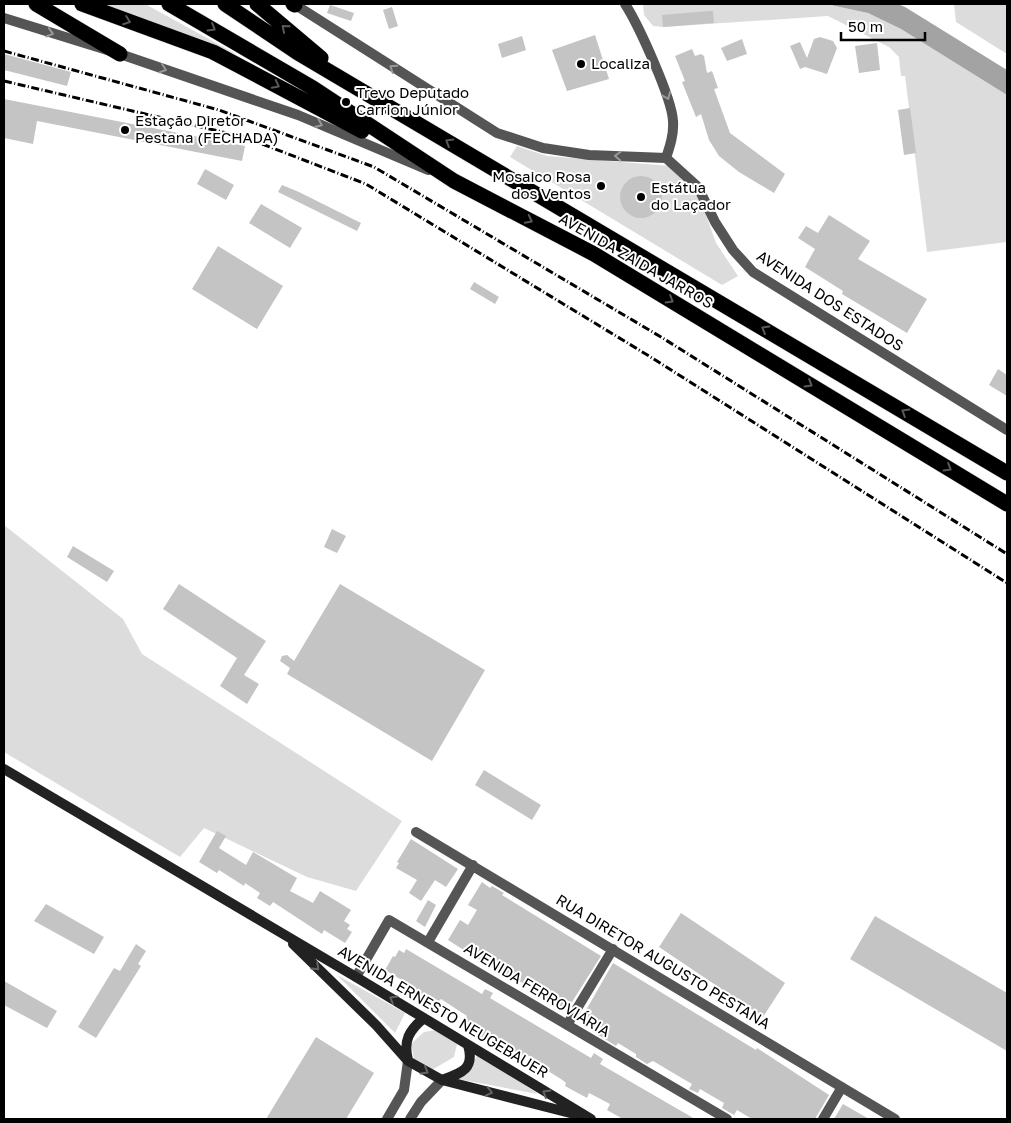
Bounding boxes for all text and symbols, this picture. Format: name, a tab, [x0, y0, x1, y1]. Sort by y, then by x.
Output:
scale bar	[841, 10, 925, 42]
one-way arrow	[123, 15, 131, 25]
text: 50 m	[848, 17, 883, 35]
one-way arrow	[206, 21, 215, 31]
one-way arrow	[282, 25, 291, 33]
one-way arrow	[46, 27, 54, 37]
place label: Localiza	[591, 54, 650, 72]
marker: Localiza	[575, 58, 587, 70]
one-way arrow	[159, 63, 167, 73]
one-way arrow	[389, 65, 399, 74]
one-way arrow	[271, 79, 280, 89]
place label: Trevo Deputado Carrion Júnior	[356, 83, 469, 118]
one-way arrow	[660, 91, 671, 100]
marker: Trevo Deputado Carrion Júnior	[340, 96, 352, 108]
place label: Estação Diretor Pestana (FECHADA)	[135, 111, 279, 146]
one-way arrow	[314, 118, 323, 128]
marker: Estação Diretor Pestana (FECHADA)	[119, 124, 131, 136]
one-way arrow	[446, 138, 455, 148]
one-way arrow	[614, 151, 622, 162]
place label: Mosaico Rosa dos Ventos	[492, 167, 591, 202]
place label: Estátua do Laçador	[651, 178, 731, 213]
marker: Mosaico Rosa dos Ventos	[595, 180, 607, 192]
marker: Estátua do Laçador	[635, 191, 647, 203]
street label: AVENIDA ZAIDA JARROS	[556, 209, 717, 312]
one-way arrow	[523, 214, 532, 224]
street label: AVENIDA DOS ESTADOS	[754, 246, 907, 354]
one-way arrow	[665, 293, 674, 303]
one-way arrow	[762, 326, 771, 336]
one-way arrow	[804, 378, 813, 388]
one-way arrow	[902, 409, 911, 419]
one-way arrow	[943, 462, 952, 472]
street label: RUA DIRETOR AUGUSTO PESTANA	[553, 890, 774, 1032]
street label: AVENIDA FERROVIÁRIA	[461, 938, 614, 1040]
street label: AVENIDA ERNESTO NEUGEBAUER	[335, 941, 552, 1081]
one-way arrow	[311, 961, 320, 970]
one-way arrow	[389, 995, 398, 1005]
one-way arrow	[420, 1064, 429, 1074]
one-way arrow	[485, 1087, 493, 1097]
one-way arrow	[543, 1089, 552, 1099]

